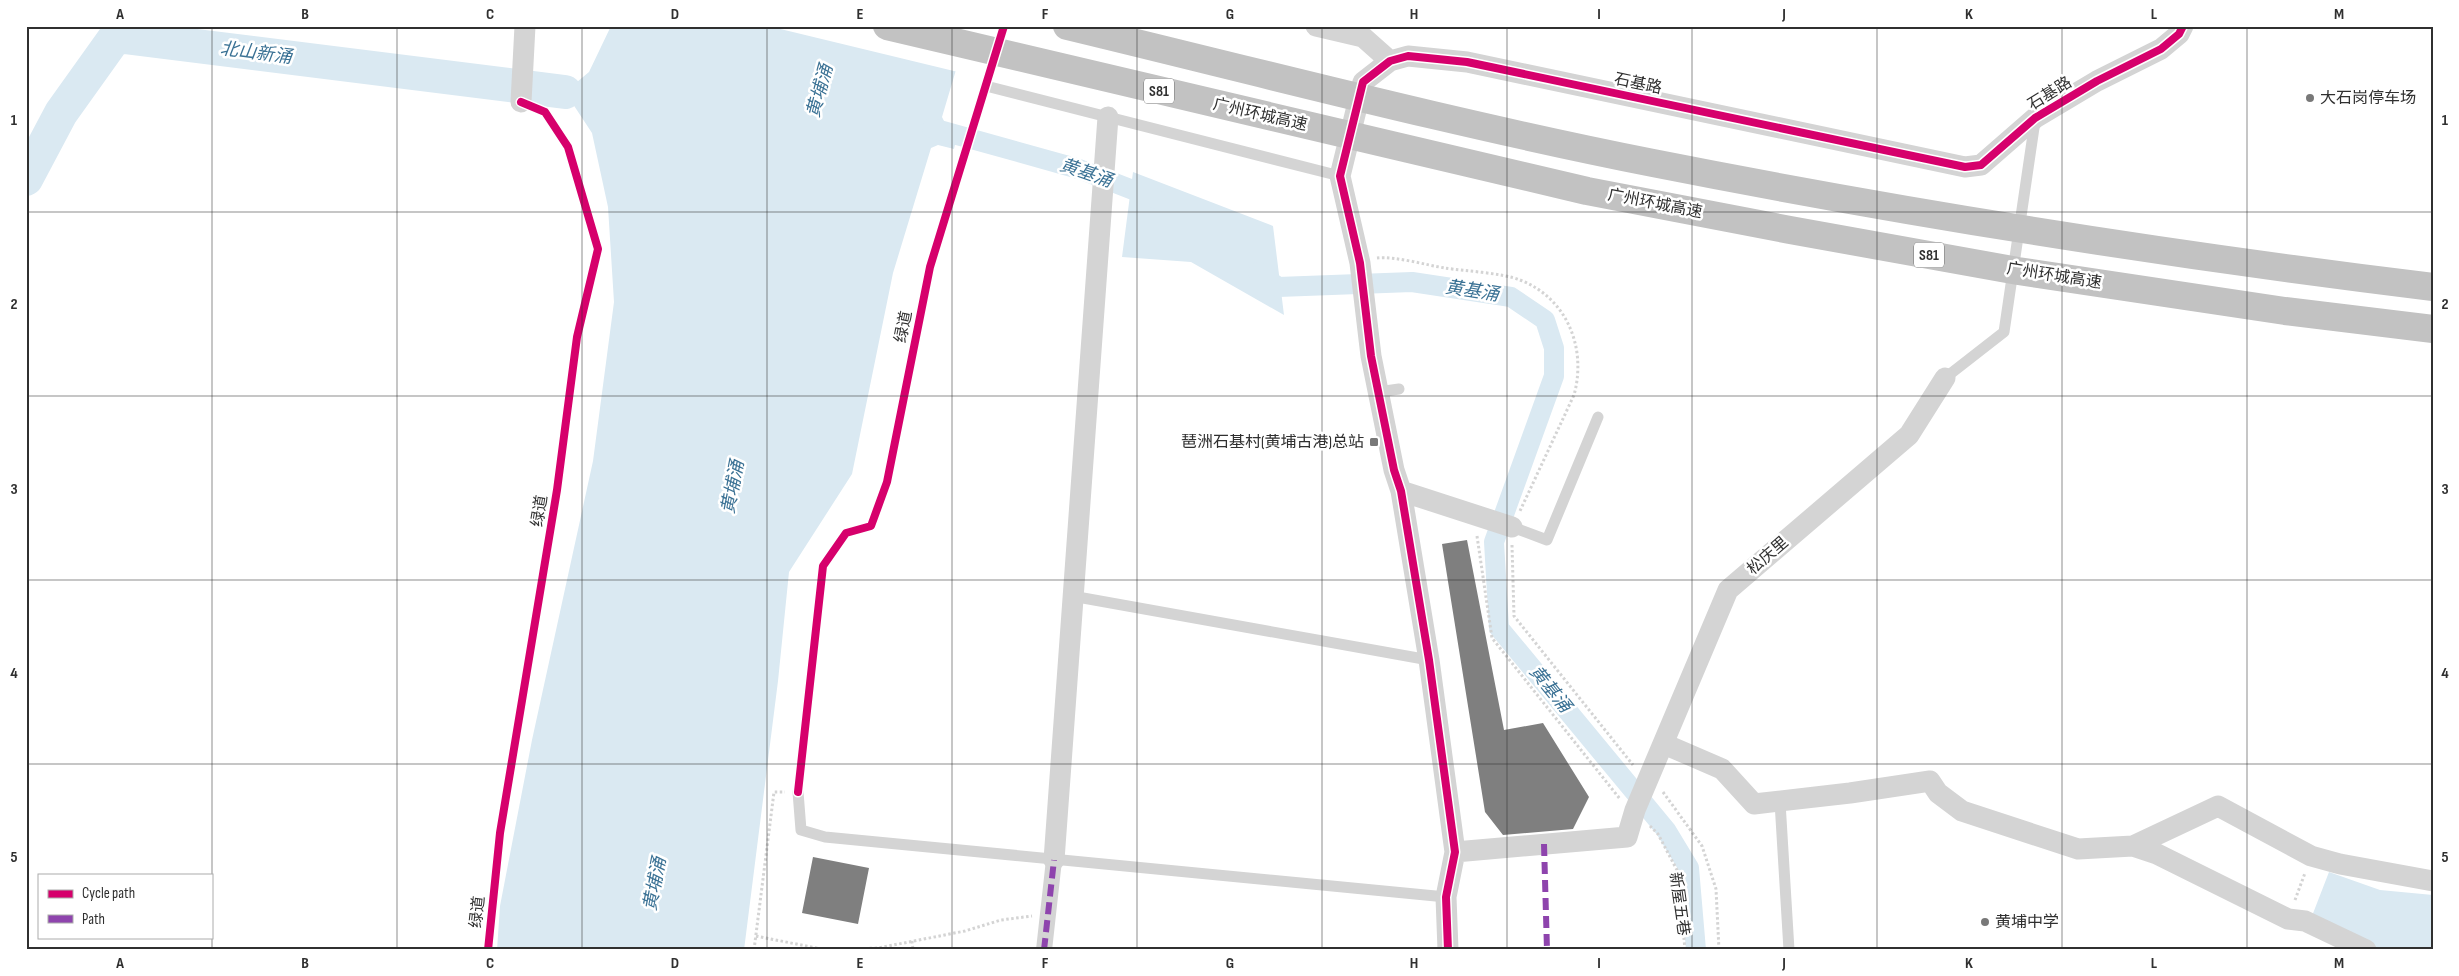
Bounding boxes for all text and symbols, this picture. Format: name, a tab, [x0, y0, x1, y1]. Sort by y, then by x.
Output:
text: A	[115, 5, 124, 24]
text: B	[301, 5, 309, 24]
text: C	[486, 5, 494, 24]
text: D	[671, 5, 679, 24]
text: E	[857, 5, 864, 24]
text: F	[1042, 5, 1049, 24]
text: G	[1226, 5, 1234, 24]
text: H	[1410, 5, 1418, 24]
text: I	[1597, 5, 1601, 24]
text: J	[1781, 5, 1786, 24]
text: K	[1965, 5, 1973, 24]
text: L	[2151, 5, 2158, 24]
text: M	[2334, 5, 2344, 24]
water label: 北山新涌	[219, 38, 295, 68]
water label: 黄埔涌	[803, 60, 838, 120]
street label: 石基路	[1613, 70, 1663, 98]
street label: 石基路	[2025, 73, 2075, 115]
road number: S81	[1144, 78, 1174, 104]
place label: 大石岗停车场	[2320, 89, 2416, 108]
marker: 大石岗停车场	[2304, 92, 2316, 104]
street label: 广州环城高速	[1211, 95, 1309, 135]
text: 1	[11, 111, 18, 130]
text: 1	[2442, 111, 2449, 130]
water label: 黄基涌	[1057, 154, 1117, 192]
street label: 广州环城高速	[1606, 186, 1704, 222]
road number: S81	[1914, 242, 1944, 268]
street label: 广州环城高速	[2005, 259, 2103, 293]
water label: 黄基涌	[1444, 276, 1502, 306]
text: 2	[10, 295, 18, 314]
text: 2	[2441, 295, 2449, 314]
street label: 绿道	[892, 309, 916, 345]
place label: 琶洲石基村(黄埔古港)总站	[1181, 433, 1364, 452]
marker: 琶洲石基村(黄埔古港)总站	[1368, 436, 1380, 448]
water label: 黄埔涌	[718, 457, 749, 516]
text: 3	[10, 480, 18, 499]
text: 3	[2441, 480, 2449, 499]
street label: 绿道	[528, 494, 552, 528]
street label: 松庆里	[1744, 533, 1792, 579]
water label: 黄基涌	[1525, 661, 1576, 718]
text: 4	[10, 664, 18, 683]
text: 4	[2441, 664, 2449, 683]
text: 5	[10, 848, 18, 867]
text: 5	[2441, 848, 2449, 867]
water label: 黄埔涌	[640, 854, 671, 913]
street label: 新屋五巷	[1665, 871, 1693, 937]
legend	[38, 874, 212, 938]
text: Cycle path	[82, 884, 135, 903]
street label: 绿道	[467, 895, 489, 929]
text: Path	[82, 910, 105, 929]
place label: 黄埔中学	[1995, 913, 2059, 932]
marker: 黄埔中学	[1979, 916, 1991, 928]
text: A	[115, 954, 124, 973]
text: B	[301, 954, 309, 973]
text: C	[486, 954, 494, 973]
text: D	[671, 954, 679, 973]
text: E	[857, 954, 864, 973]
text: F	[1042, 954, 1049, 973]
text: G	[1226, 954, 1234, 973]
text: H	[1410, 954, 1418, 973]
text: I	[1597, 954, 1601, 973]
text: J	[1781, 954, 1786, 973]
text: K	[1965, 954, 1973, 973]
text: L	[2151, 954, 2158, 973]
text: M	[2334, 954, 2344, 973]

